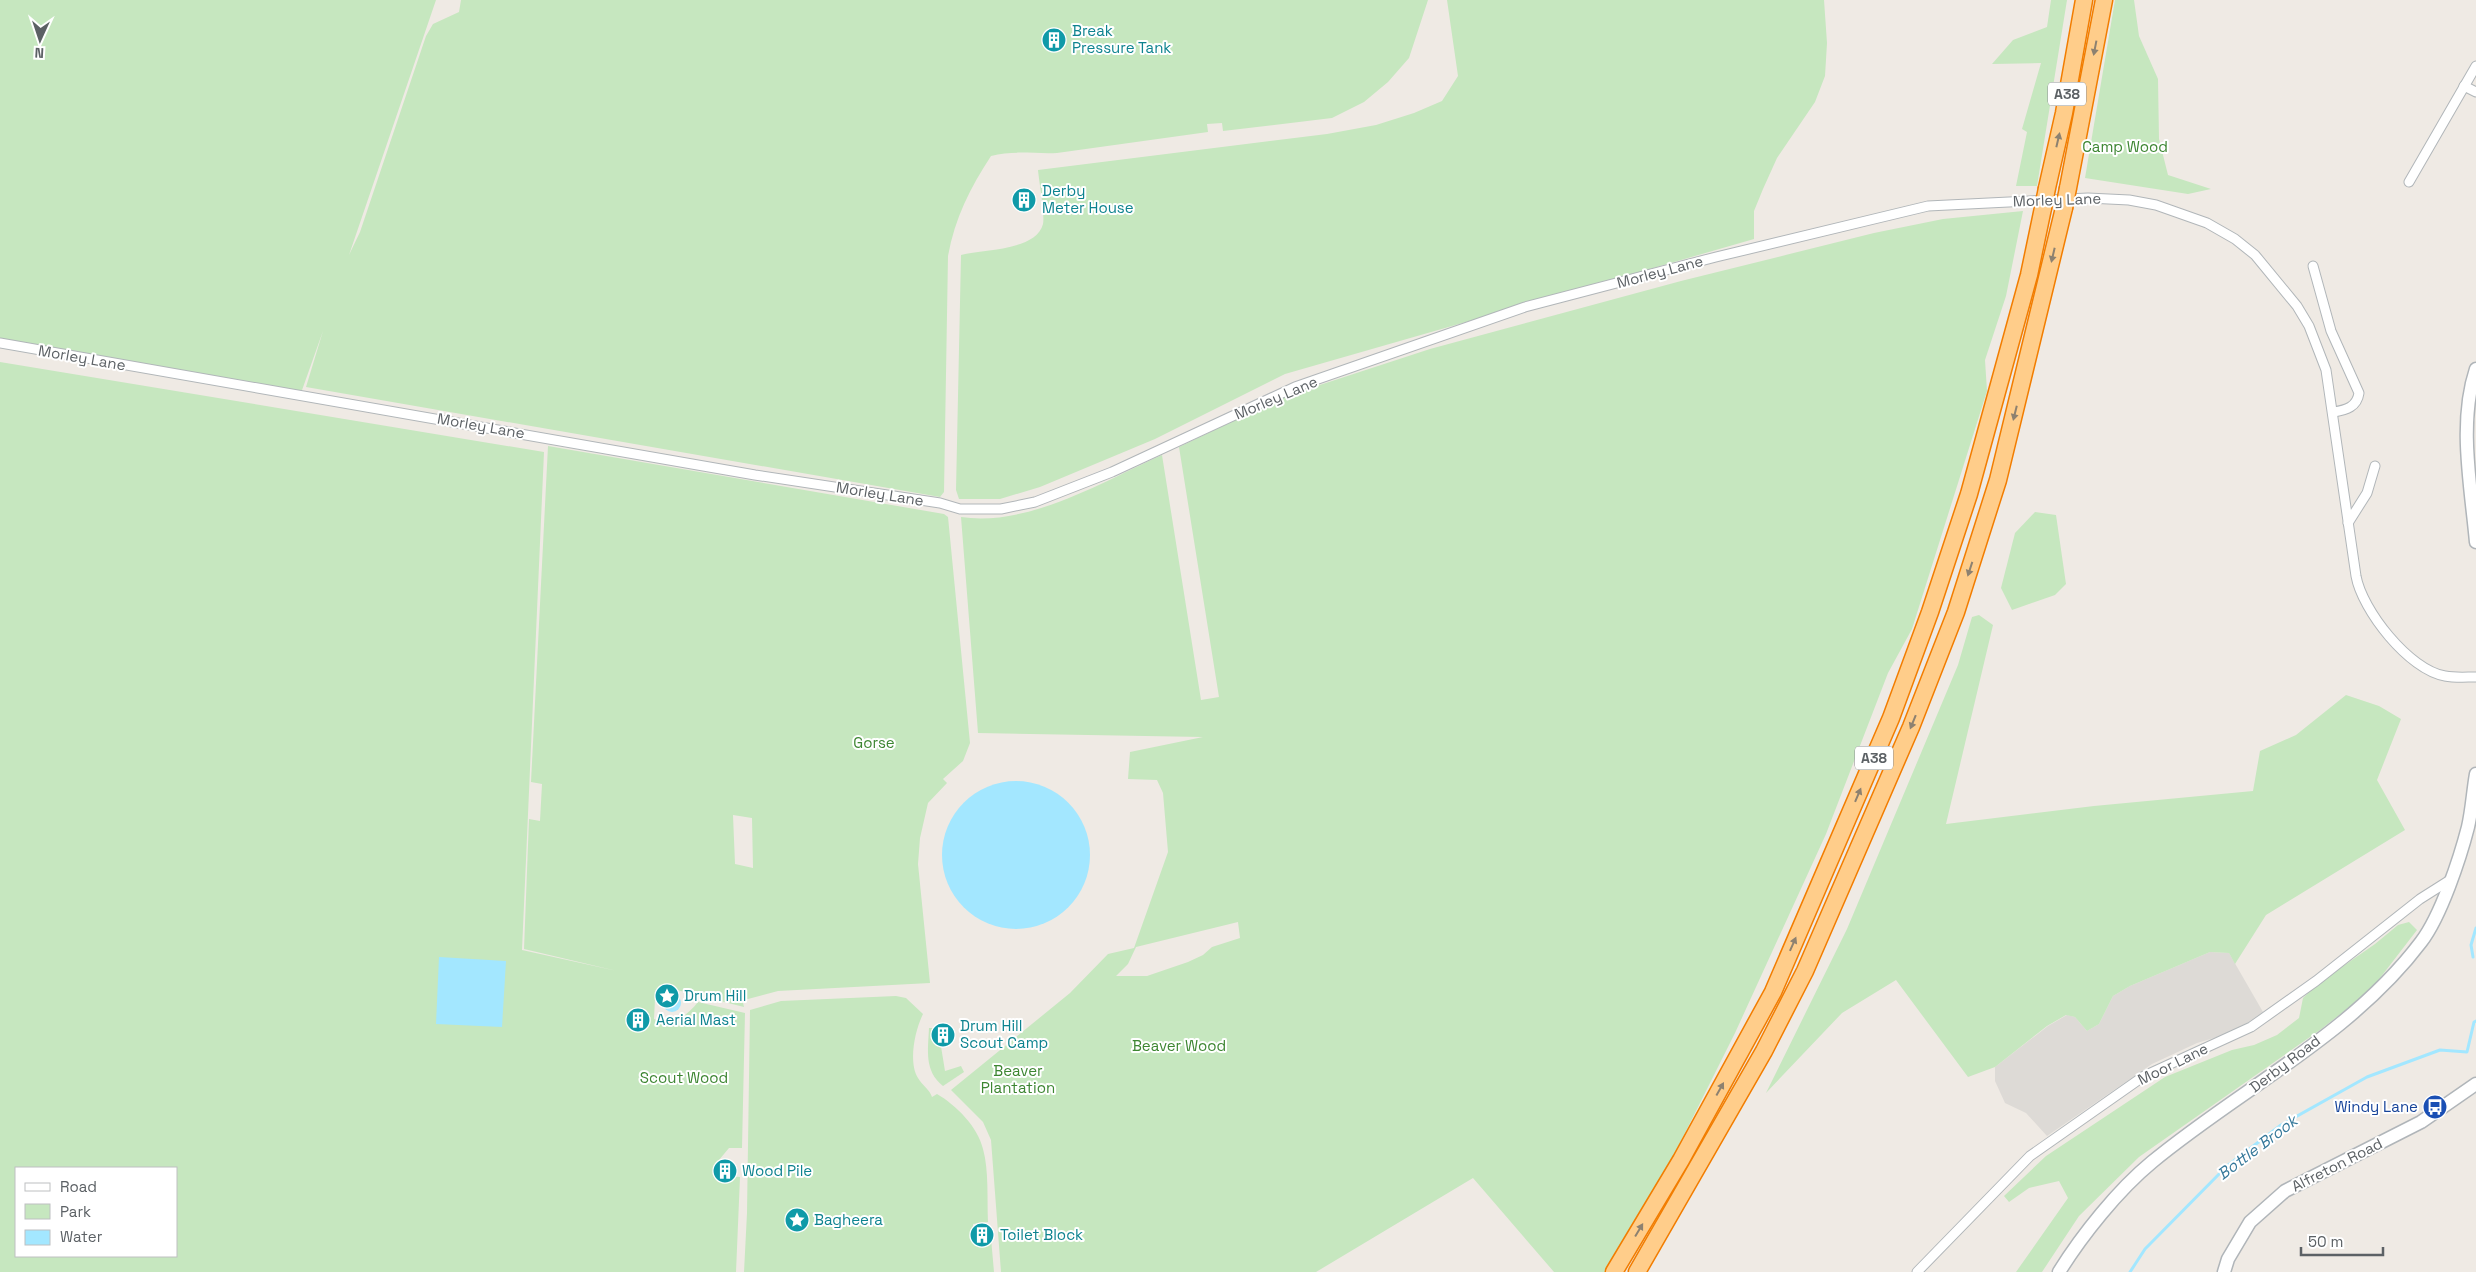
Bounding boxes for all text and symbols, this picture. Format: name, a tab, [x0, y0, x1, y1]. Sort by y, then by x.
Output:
north arrow	[15, 15, 65, 65]
place label: Break Pressure Tank	[1072, 21, 1171, 57]
building icon: Break Pressure Tank	[1041, 27, 1067, 53]
one-way arrow	[2091, 40, 2099, 56]
text: N	[34, 44, 44, 62]
road number: A38	[2048, 82, 2086, 106]
one-way arrow	[2054, 133, 2062, 148]
park label: Camp Wood	[2082, 137, 2168, 156]
place label: Derby Meter House	[1042, 181, 1134, 217]
building icon: Derby Meter House	[1011, 187, 1037, 213]
street label: Morley Lane	[2012, 188, 2102, 211]
one-way arrow	[2049, 248, 2057, 263]
street label: Morley Lane	[1615, 251, 1705, 292]
street label: Morley Lane	[37, 340, 127, 375]
street label: Morley Lane	[1231, 371, 1320, 424]
one-way arrow	[2010, 406, 2018, 421]
street label: Morley Lane	[436, 408, 526, 443]
street label: Morley Lane	[835, 477, 925, 510]
one-way arrow	[1965, 562, 1973, 577]
one-way arrow	[1909, 714, 1916, 729]
park label: Gorse	[853, 733, 895, 752]
road number: A38	[1855, 746, 1893, 770]
one-way arrow	[1854, 787, 1862, 802]
one-way arrow	[1790, 937, 1798, 951]
place icon: Drum Hill	[654, 983, 680, 1009]
place label: Drum Hill	[684, 986, 746, 1005]
building icon: Aerial Mast	[625, 1007, 651, 1033]
place label: Aerial Mast	[656, 1010, 736, 1029]
place label: Drum Hill Scout Camp	[960, 1016, 1048, 1052]
building icon: Drum Hill Scout Camp	[930, 1022, 956, 1048]
street label: Derby Road	[2245, 1031, 2324, 1096]
park label: Beaver Wood	[1132, 1036, 1226, 1055]
street label: Moor Lane	[2134, 1038, 2211, 1089]
park label: Beaver Plantation	[981, 1061, 1055, 1097]
park label: Scout Wood	[640, 1068, 728, 1087]
one-way arrow	[1716, 1082, 1724, 1097]
bus stop icon: Windy Lane	[2422, 1094, 2448, 1120]
place label: Windy Lane	[2334, 1097, 2418, 1116]
water label: Bottle Brook	[2213, 1109, 2304, 1184]
street label: Alfreton Road	[2288, 1134, 2385, 1196]
building icon: Wood Pile	[712, 1158, 738, 1184]
place label: Wood Pile	[742, 1161, 812, 1180]
legend	[15, 1167, 178, 1257]
text: Road	[60, 1177, 97, 1196]
text: Park	[60, 1202, 91, 1221]
place icon: Bagheera	[784, 1207, 810, 1233]
place label: Bagheera	[814, 1210, 883, 1229]
building icon: Toilet Block	[969, 1222, 995, 1248]
one-way arrow	[1635, 1224, 1644, 1237]
scale bar	[2301, 1224, 2384, 1256]
place label: Toilet Block	[1000, 1225, 1083, 1244]
text: Water	[60, 1227, 103, 1246]
text: 50 m	[2308, 1232, 2343, 1251]

